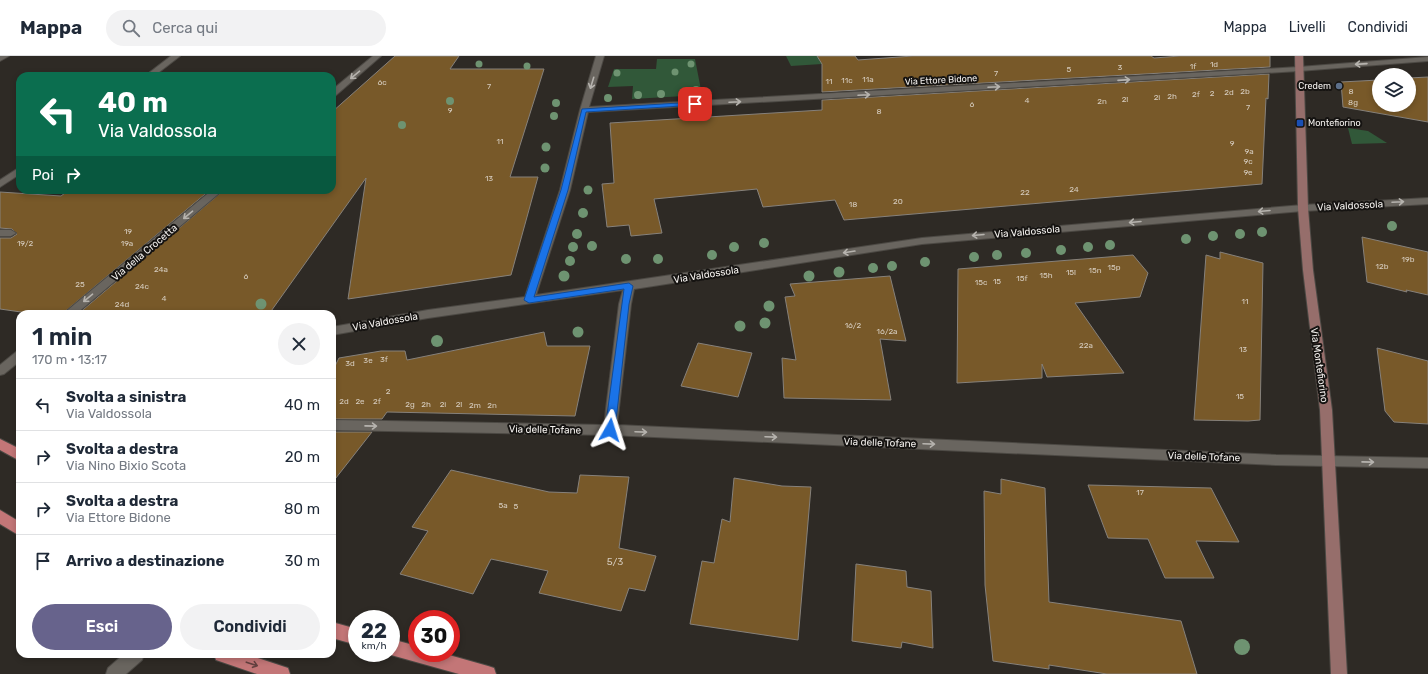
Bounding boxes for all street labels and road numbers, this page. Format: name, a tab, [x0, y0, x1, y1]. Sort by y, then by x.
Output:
street label: Via Ettore Bidone	[904, 73, 978, 87]
street label: Via Valdossola	[1317, 198, 1383, 214]
street label: Via della Crocetta	[109, 222, 180, 284]
street label: Via Valdossola	[994, 223, 1061, 241]
street label: Via Valdossola	[673, 264, 740, 286]
street label: Via Valdossola	[352, 310, 419, 334]
street label: Via Montefiorino	[1308, 327, 1330, 404]
street label: Via delle Tofane	[509, 423, 582, 437]
street label: Via delle Tofane	[843, 436, 917, 450]
street label: Via delle Tofane	[1167, 450, 1241, 464]

